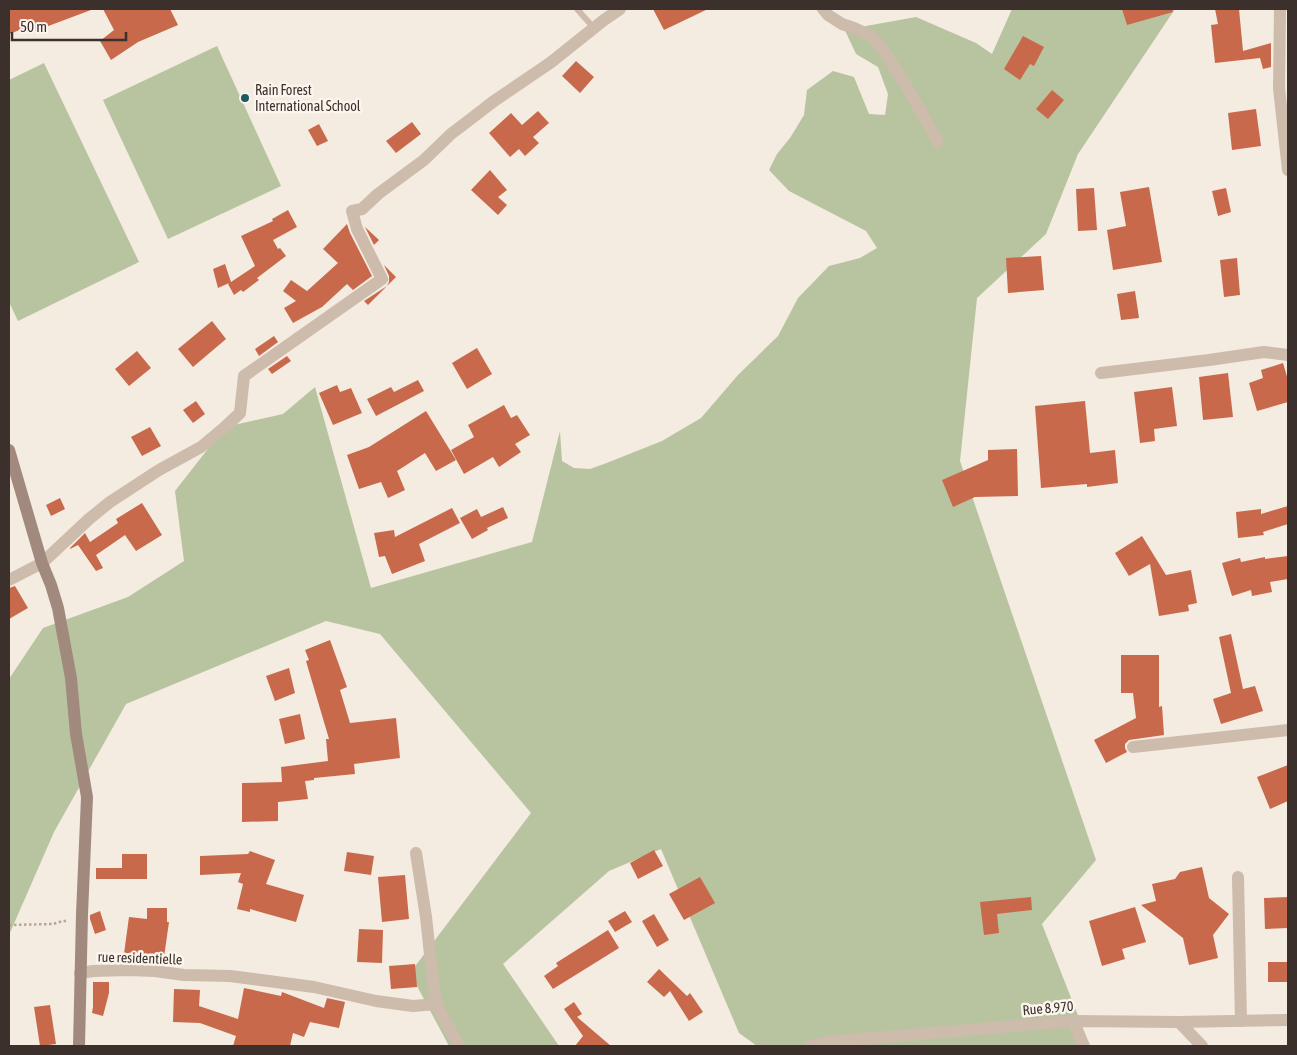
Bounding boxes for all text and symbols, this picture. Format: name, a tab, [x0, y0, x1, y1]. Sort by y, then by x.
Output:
scale bar	[12, 10, 126, 42]
text: 50 m	[20, 18, 47, 35]
place label: Rain Forest International School	[255, 82, 361, 114]
marker: Rain Forest International School	[239, 92, 251, 104]
street label: rue residentielle	[97, 949, 183, 967]
street label: Rue 8.970	[1022, 998, 1074, 1018]

